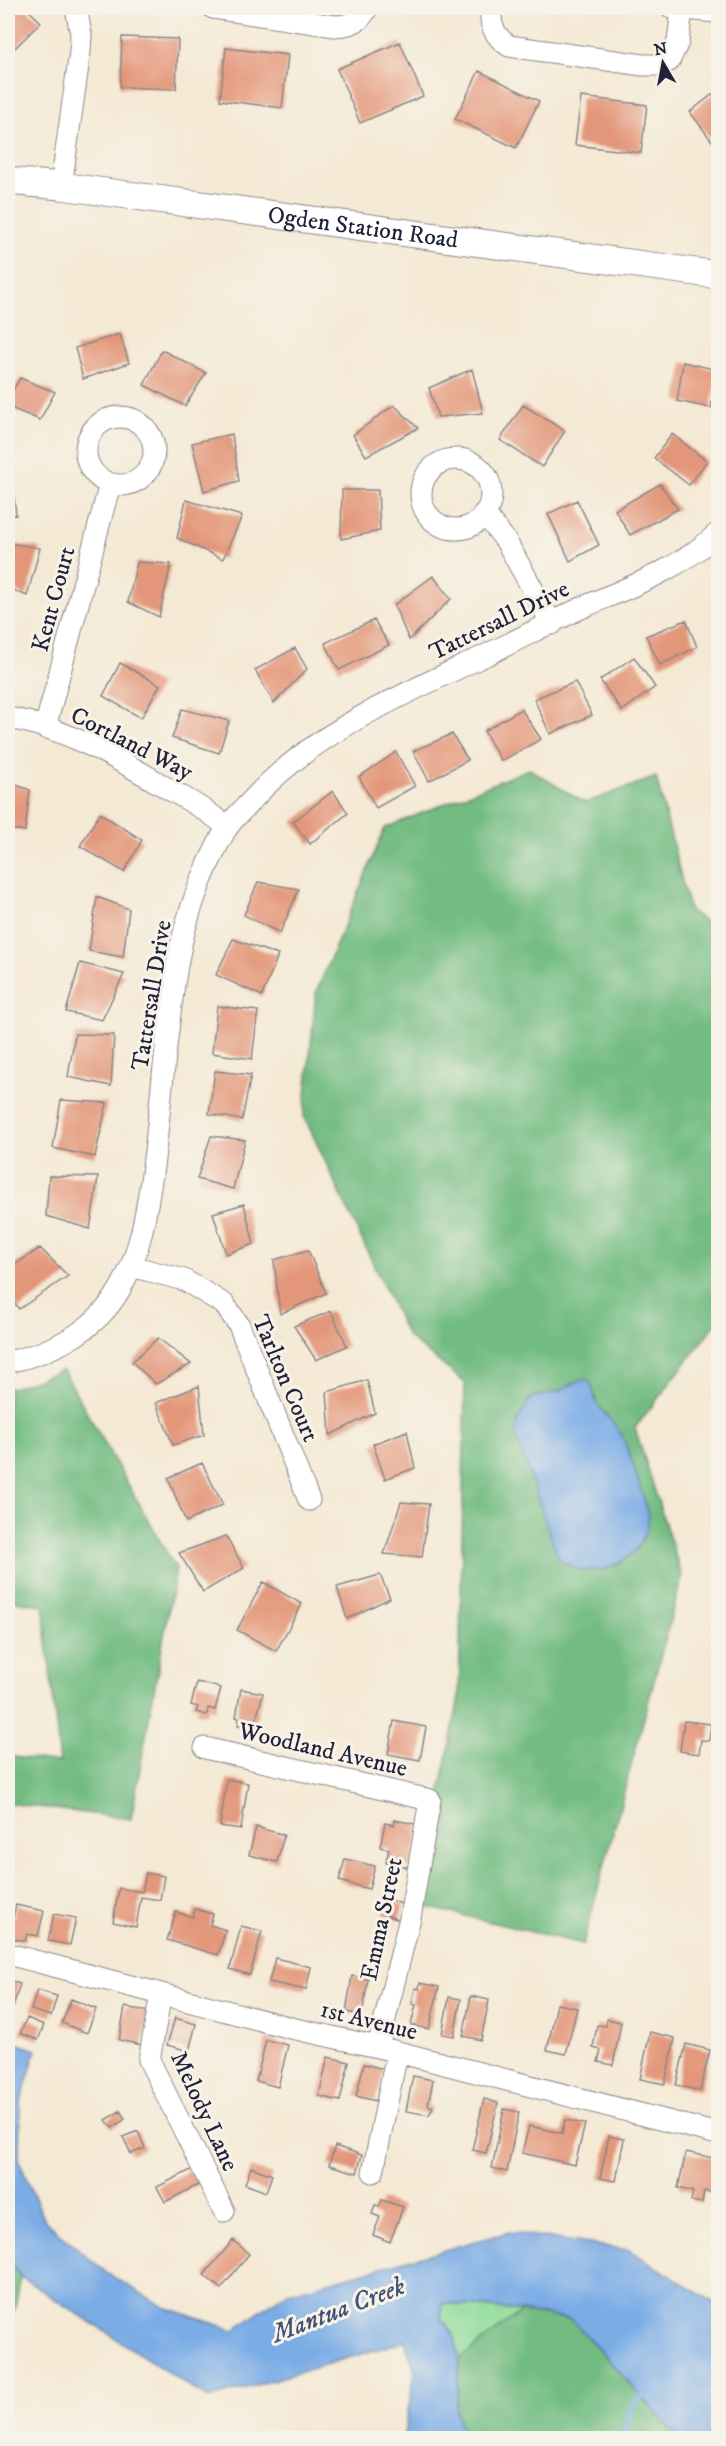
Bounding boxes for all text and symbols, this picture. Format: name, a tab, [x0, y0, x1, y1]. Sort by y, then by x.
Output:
north arrow	[633, 33, 693, 93]
text: N	[652, 38, 669, 60]
street label: Ogden Station Road	[266, 200, 460, 256]
street label: Kent Court	[26, 543, 82, 655]
street label: Tattersall Drive	[425, 574, 574, 668]
street label: Cortland Way	[65, 700, 198, 788]
street label: Tattersall Drive	[125, 918, 179, 1072]
street label: Tarlton Court	[245, 1310, 325, 1447]
street label: Woodland Avenue	[234, 1716, 410, 1784]
street label: Emma Street	[354, 1855, 410, 1984]
street label: 1st Avenue	[317, 1994, 420, 2047]
street label: Melody Lane	[163, 2047, 245, 2176]
water label: Mantua Creek	[265, 2270, 410, 2352]

